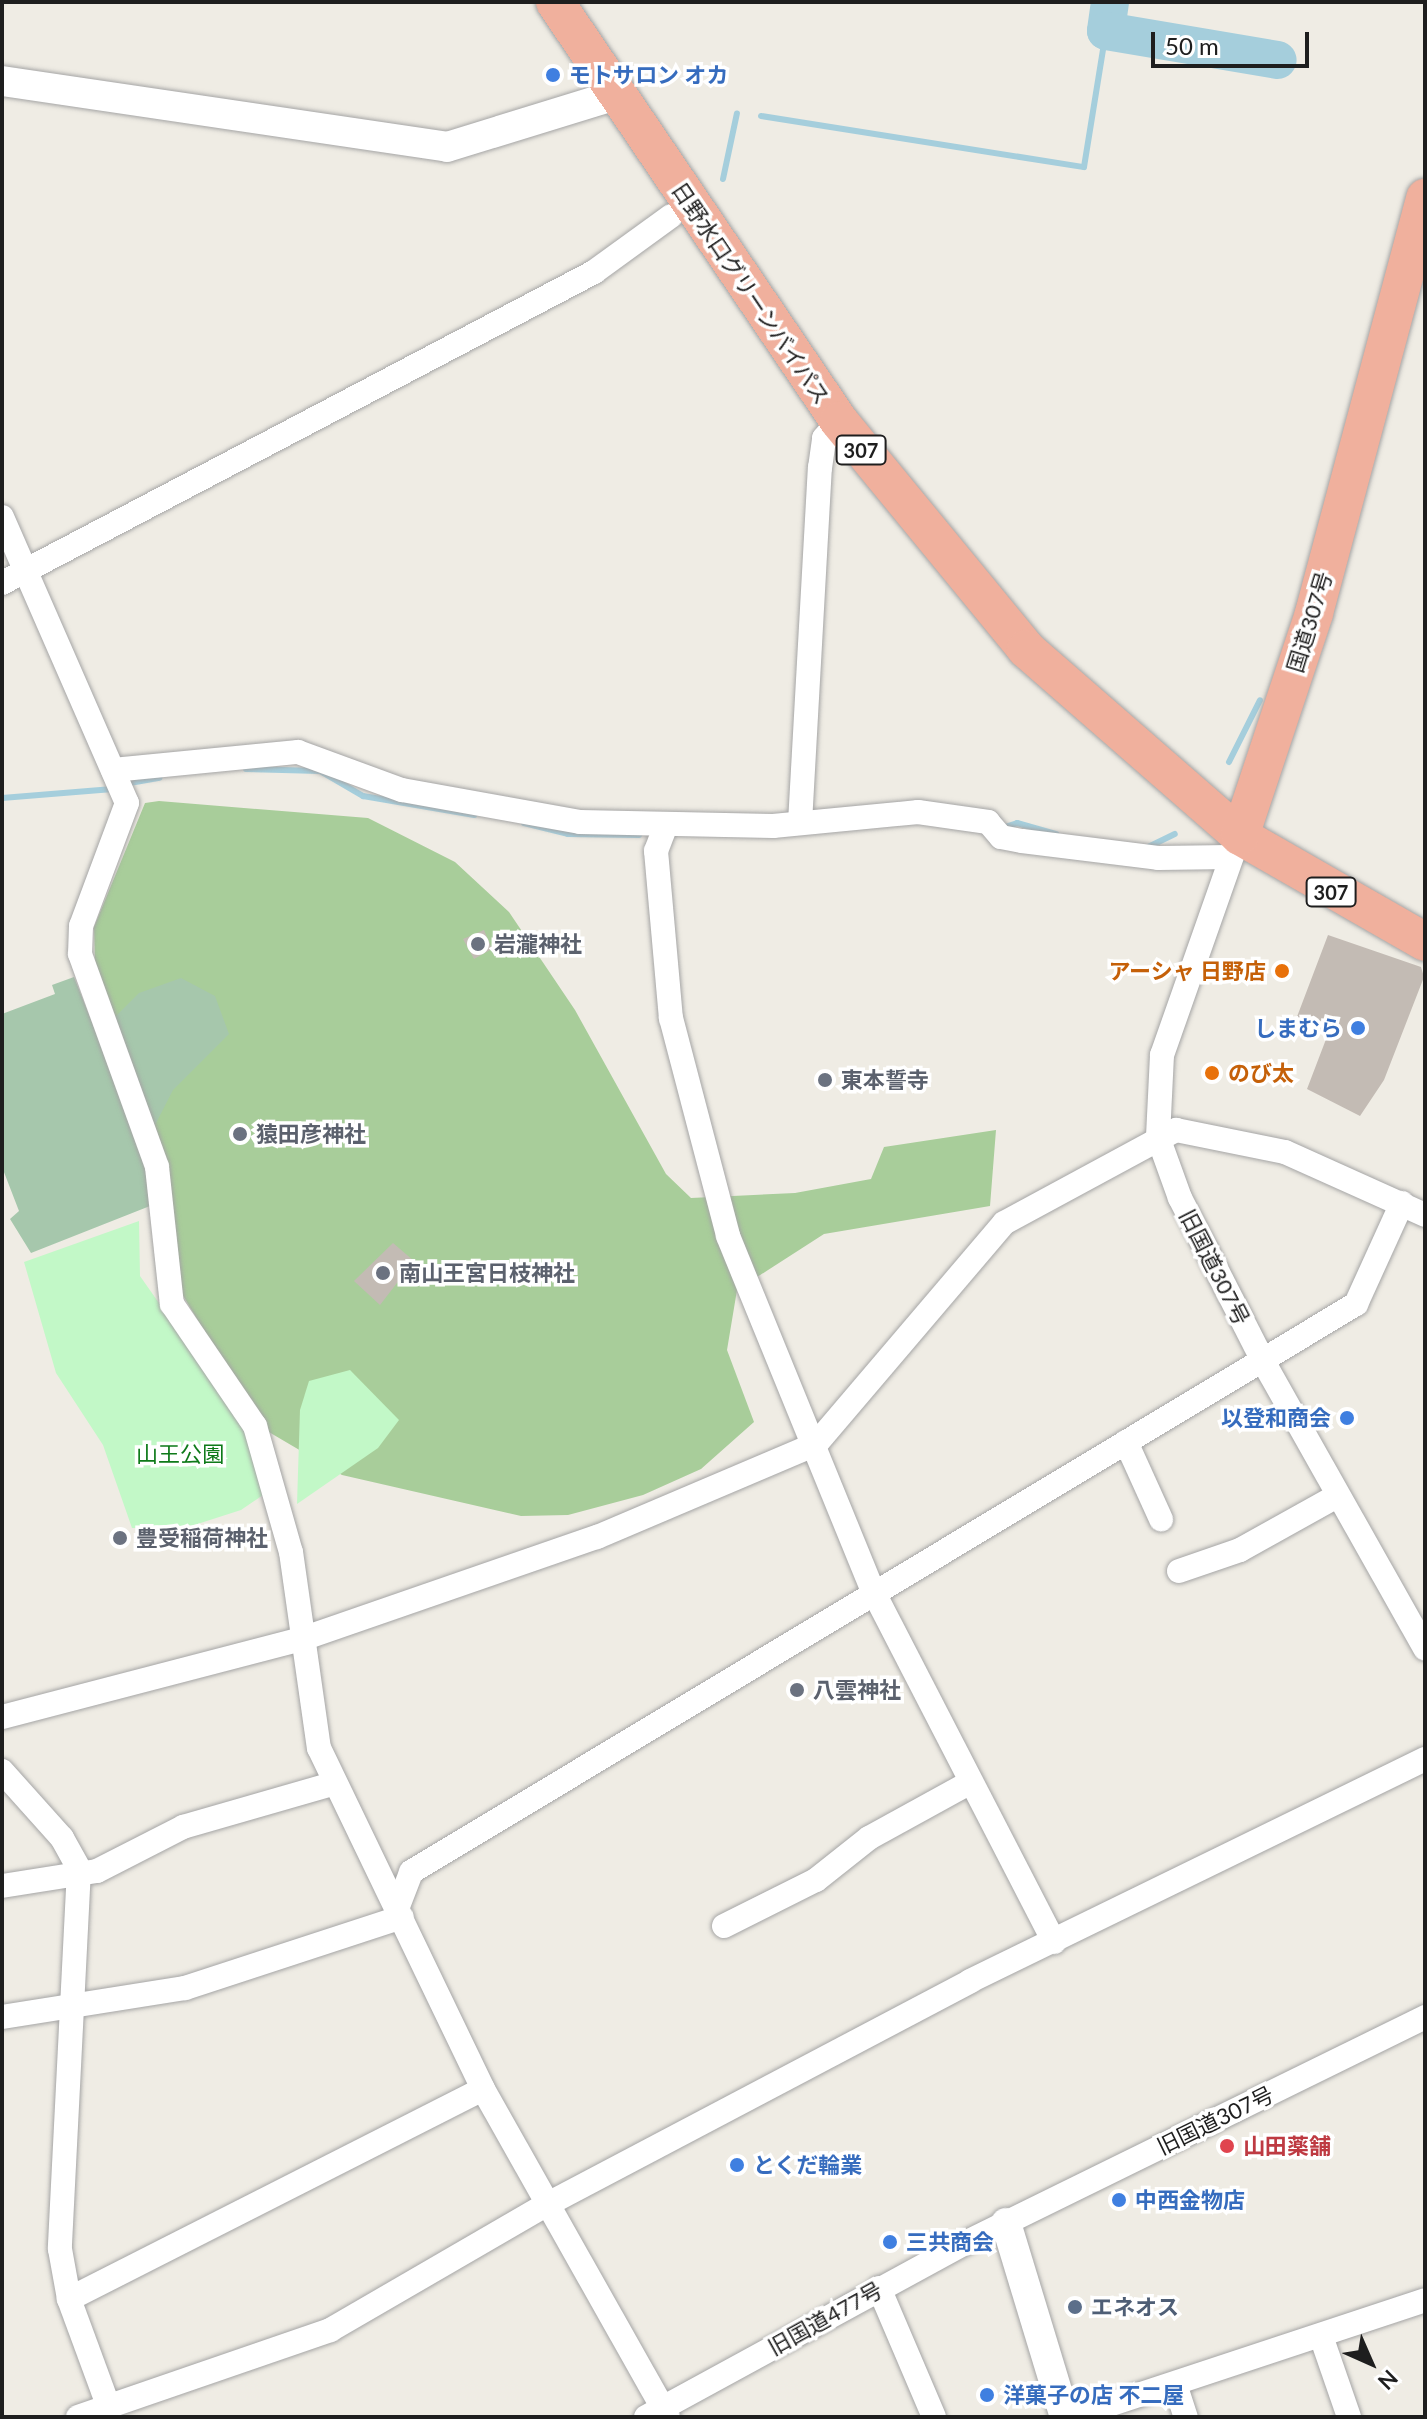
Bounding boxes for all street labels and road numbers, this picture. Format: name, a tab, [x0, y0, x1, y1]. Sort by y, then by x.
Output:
street label: 日野水口グリーンバイパス	[666, 176, 836, 410]
road number: 307	[835, 434, 887, 466]
street label: 国道307号	[1281, 568, 1337, 676]
road number: 307	[1305, 876, 1357, 908]
street label: 旧国道307号	[1175, 1205, 1255, 1329]
street label: 旧国道307号	[1152, 2080, 1278, 2160]
street label: 旧国道477号	[763, 2276, 887, 2360]

